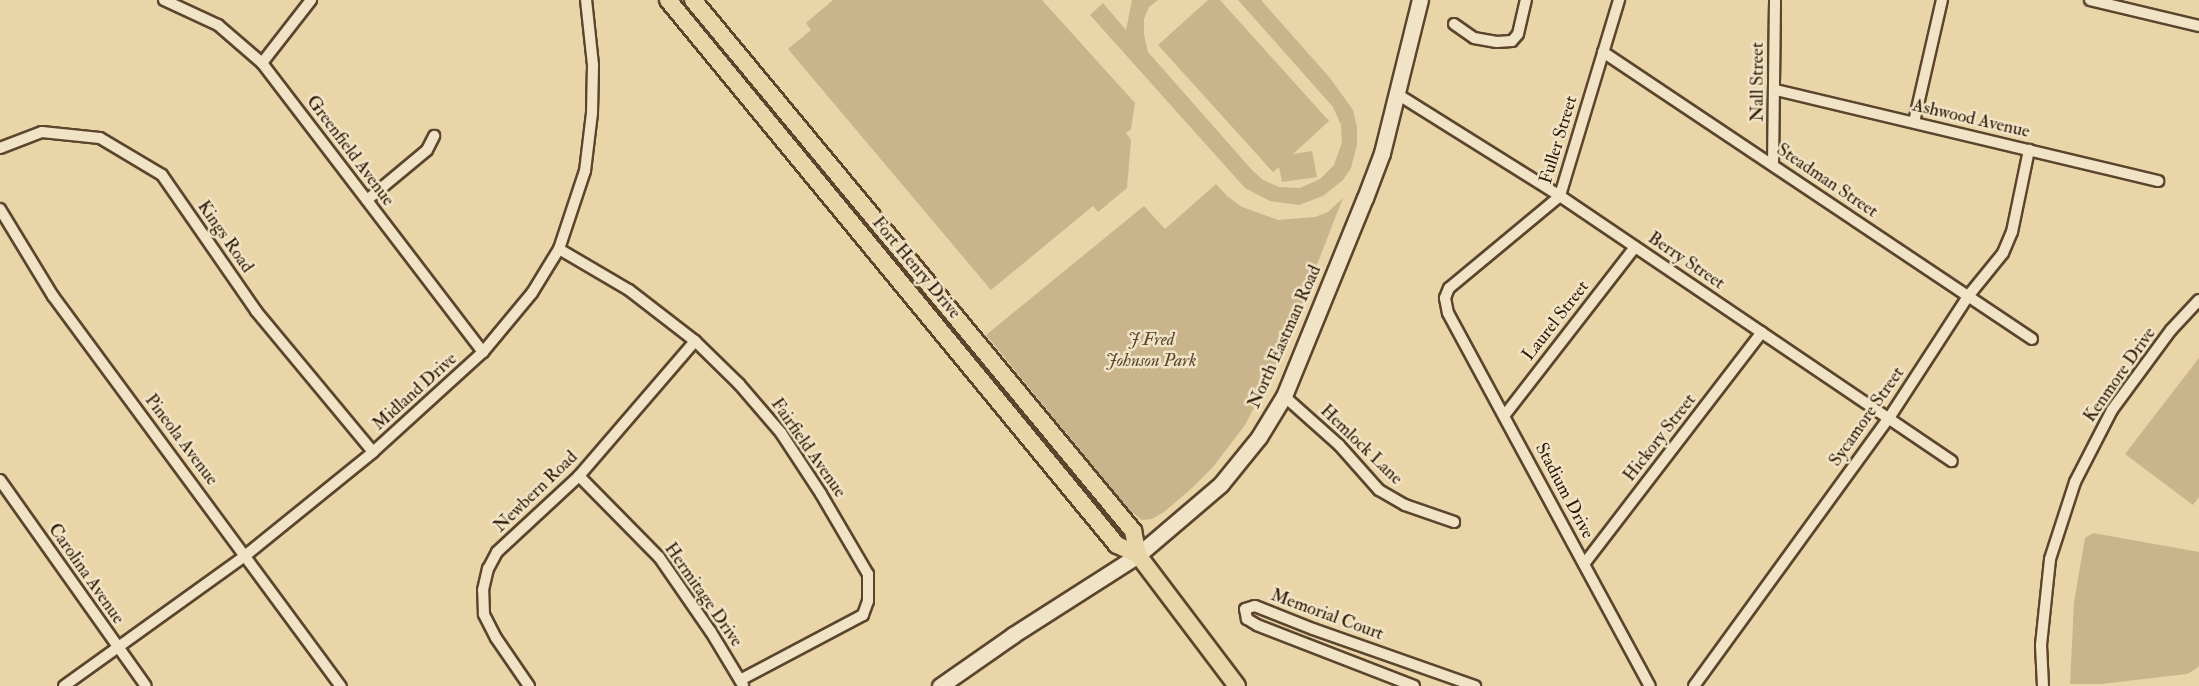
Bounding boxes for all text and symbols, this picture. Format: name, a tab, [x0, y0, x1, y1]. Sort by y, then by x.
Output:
street label: Nall Street	[1747, 42, 1769, 122]
street label: Greenfield Avenue	[301, 91, 399, 211]
street label: Fuller Street	[1535, 93, 1583, 187]
street label: Ashwood Avenue	[1910, 95, 2032, 143]
street label: Steadman Street	[1772, 139, 1882, 223]
street label: Kings Road	[192, 197, 258, 277]
street label: Fort Henry Drive	[867, 212, 965, 324]
street label: Berry Street	[1644, 227, 1728, 295]
street label: North Eastman Road	[1244, 262, 1326, 412]
street label: Laurel Street	[1518, 277, 1594, 365]
street label: Kenmore Drive	[2079, 323, 2161, 427]
park label: J Fred Johnson Park	[1106, 330, 1196, 372]
street label: Midland Drive	[368, 348, 462, 436]
street label: Sycamore Street	[1825, 363, 1909, 471]
street label: Pineola Avenue	[140, 390, 222, 490]
street label: Hickory Street	[1619, 390, 1701, 486]
street label: Fairfield Avenue	[766, 394, 850, 502]
street label: Hemlock Lane	[1315, 400, 1407, 490]
street label: Stadium Drive	[1530, 440, 1598, 542]
street label: Newbern Road	[490, 447, 582, 537]
street label: Carolina Avenue	[43, 520, 129, 628]
street label: Hermitage Drive	[659, 539, 747, 651]
street label: Memorial Court	[1268, 585, 1386, 645]

